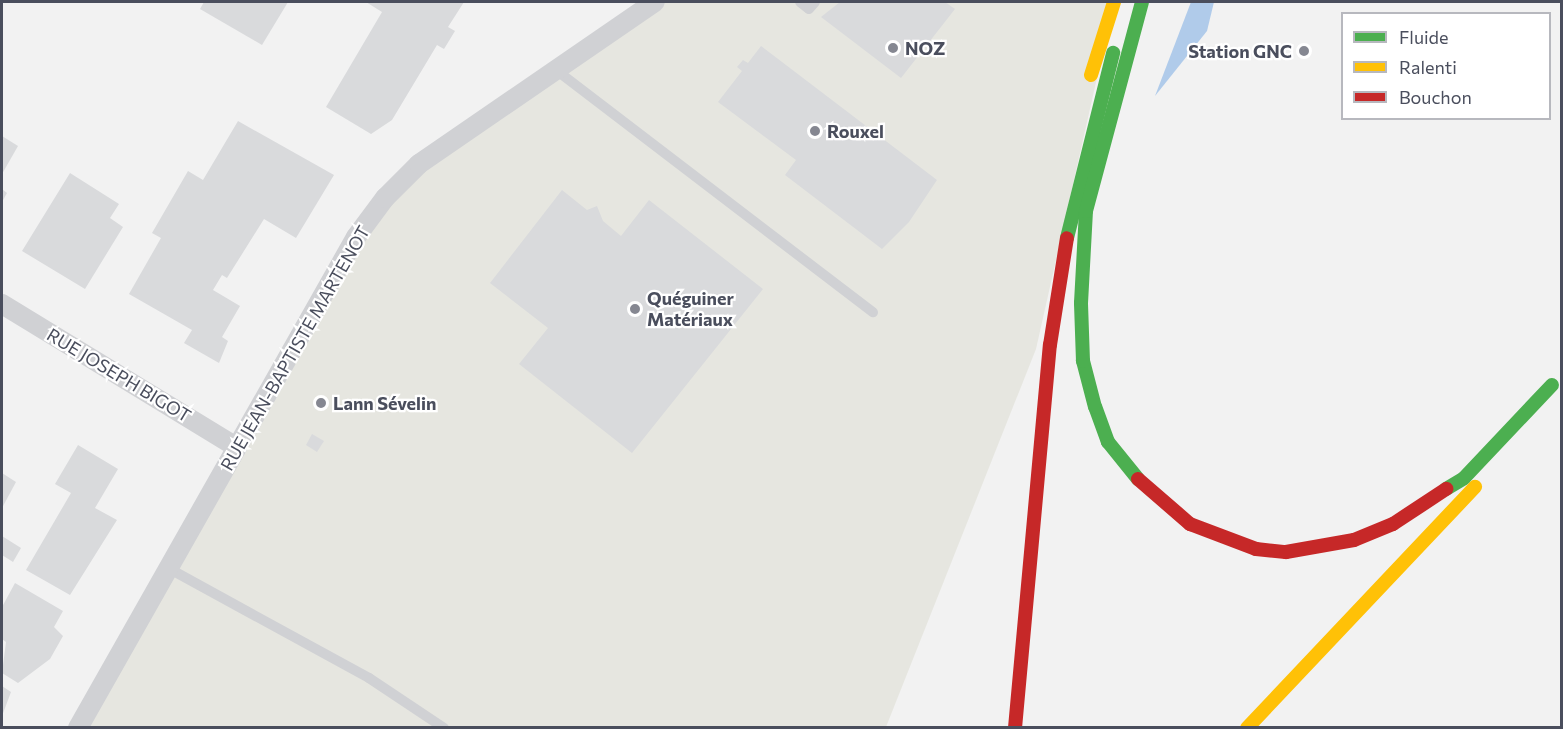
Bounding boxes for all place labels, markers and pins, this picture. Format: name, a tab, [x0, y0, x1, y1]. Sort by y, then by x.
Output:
place label: NOZ	[905, 37, 945, 59]
place label: Station GNC	[1188, 40, 1292, 62]
marker: NOZ	[886, 41, 900, 55]
marker: Station GNC	[1297, 44, 1311, 58]
place label: Rouxel	[827, 120, 884, 142]
marker: Rouxel	[808, 124, 822, 138]
place label: Quéguiner Matériaux	[647, 288, 734, 330]
marker: Quéguiner Matériaux	[628, 302, 642, 316]
place label: Lann Sévelin	[333, 392, 436, 414]
marker: Lann Sévelin	[314, 396, 328, 410]

